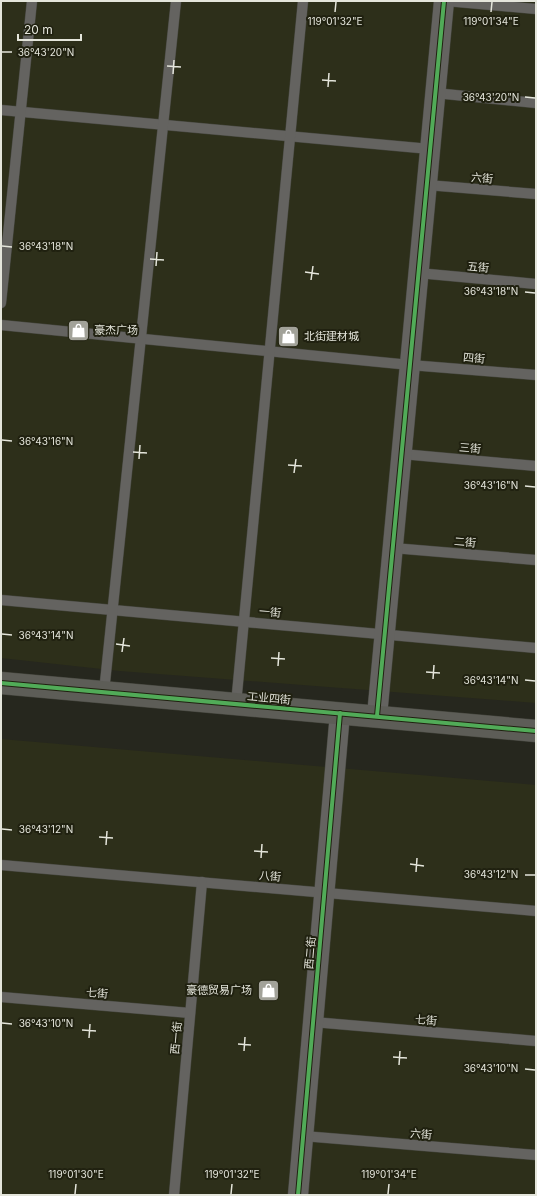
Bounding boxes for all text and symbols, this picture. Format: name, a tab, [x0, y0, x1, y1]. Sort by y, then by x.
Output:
text: 119°01'32"E	[307, 15, 363, 27]
text: 119°01'34"E	[463, 15, 519, 27]
scale bar	[18, 16, 81, 42]
text: 20 m	[24, 22, 53, 37]
text: 36°43'20"N	[18, 46, 74, 58]
text: 36°43'20"N	[463, 91, 519, 103]
street label: 六街	[470, 170, 494, 186]
text: 36°43'18"N	[19, 240, 73, 252]
street label: 五街	[466, 259, 490, 275]
text: 36°43'18"N	[464, 285, 518, 297]
shop icon: 豪杰广场	[65, 317, 91, 343]
place label: 豪杰广场	[94, 323, 138, 337]
shop icon: 北街建材城	[276, 323, 302, 349]
place label: 北街建材城	[304, 329, 359, 343]
street label: 四街	[462, 350, 486, 366]
text: 36°43'16"N	[19, 435, 73, 447]
street label: 三街	[458, 440, 482, 456]
text: 36°43'16"N	[464, 479, 518, 491]
street label: 二街	[453, 534, 477, 550]
street label: 一街	[258, 604, 282, 620]
text: 36°43'14"N	[19, 629, 73, 641]
text: 36°43'14"N	[464, 674, 518, 686]
street label: 工业四街	[246, 689, 292, 707]
text: 36°43'12"N	[19, 823, 73, 835]
street label: 八街	[258, 868, 282, 884]
text: 36°43'12"N	[464, 868, 518, 880]
street label: 西二街	[302, 936, 318, 970]
shop icon: 豪德贸易广场	[255, 977, 281, 1003]
place label: 豪德贸易广场	[186, 983, 252, 997]
street label: 七街	[85, 985, 109, 1001]
street label: 七街	[414, 1012, 438, 1028]
text: 36°43'10"N	[19, 1017, 73, 1029]
street label: 西一街	[168, 1021, 184, 1055]
text: 36°43'10"N	[464, 1062, 518, 1074]
street label: 六街	[409, 1126, 433, 1142]
text: 119°01'30"E	[48, 1168, 104, 1180]
text: 119°01'32"E	[204, 1168, 260, 1180]
text: 119°01'34"E	[361, 1168, 417, 1180]

